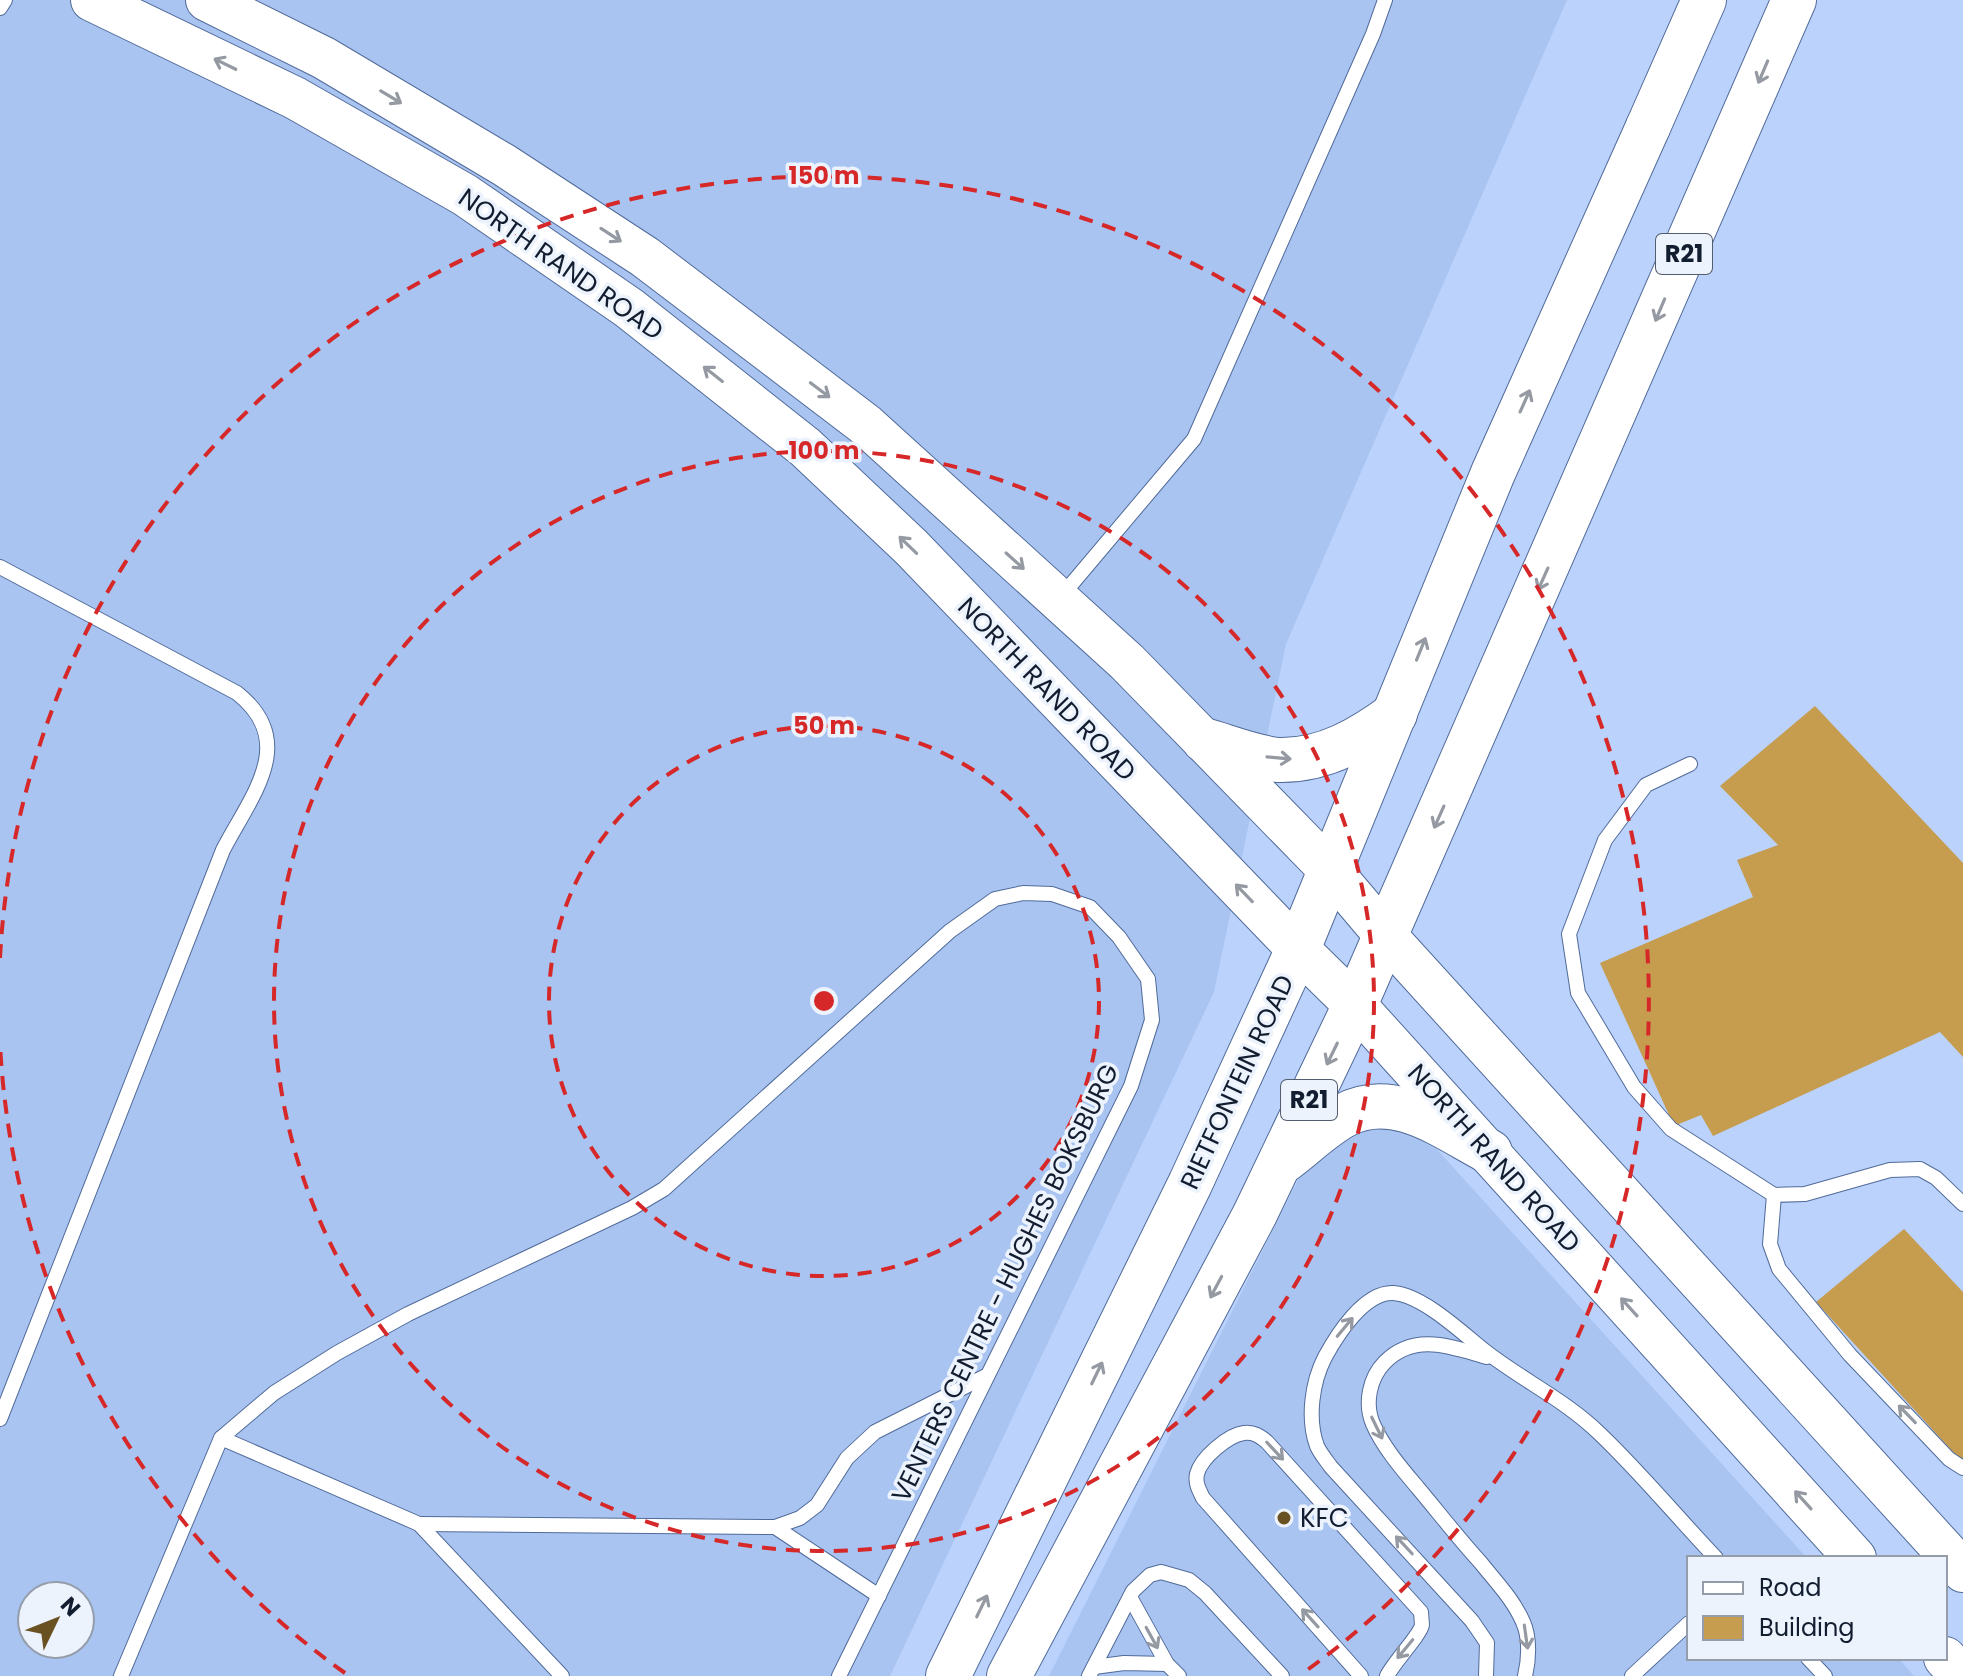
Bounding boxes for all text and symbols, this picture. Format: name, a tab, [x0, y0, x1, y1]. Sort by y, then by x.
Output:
one-way arrow	[214, 56, 238, 71]
one-way arrow	[1755, 59, 1770, 83]
one-way arrow	[379, 90, 402, 106]
text: 150 m	[789, 159, 859, 192]
street label: NORTH RAND ROAD	[451, 180, 671, 348]
one-way arrow	[599, 227, 622, 243]
road number: R21	[1656, 234, 1712, 274]
one-way arrow	[1651, 297, 1666, 322]
one-way arrow	[703, 365, 724, 383]
one-way arrow	[808, 382, 830, 399]
one-way arrow	[1519, 390, 1534, 414]
text: 100 m	[789, 434, 859, 467]
one-way arrow	[899, 536, 918, 555]
one-way arrow	[1005, 552, 1025, 570]
one-way arrow	[1534, 566, 1549, 591]
street label: NORTH RAND ROAD	[950, 589, 1144, 789]
one-way arrow	[1415, 638, 1429, 662]
text: 50 m	[793, 709, 855, 742]
one-way arrow	[1266, 750, 1292, 765]
one-way arrow	[1430, 804, 1445, 829]
one-way arrow	[1235, 883, 1254, 903]
street label: RIETFONTEIN ROAD	[1172, 969, 1302, 1195]
centre of rings	[810, 987, 838, 1015]
one-way arrow	[1323, 1041, 1339, 1065]
street label: NORTH RAND ROAD	[1399, 1056, 1589, 1260]
street label: VENTERS CENTRE - HUGHES BOKSBURG	[883, 1058, 1127, 1508]
road number: R21	[1281, 1080, 1337, 1120]
one-way arrow	[1207, 1274, 1223, 1298]
one-way arrow	[1621, 1297, 1639, 1317]
one-way arrow	[1335, 1317, 1353, 1337]
one-way arrow	[1090, 1361, 1105, 1385]
one-way arrow	[1898, 1405, 1917, 1424]
one-way arrow	[1370, 1415, 1385, 1439]
one-way arrow	[1266, 1441, 1285, 1461]
one-way arrow	[1794, 1490, 1813, 1510]
place label: KFC	[1300, 1500, 1349, 1536]
marker: KFC	[1275, 1509, 1293, 1527]
one-way arrow	[1395, 1536, 1413, 1556]
legend	[1687, 1556, 1947, 1660]
text: Road	[1759, 1571, 1821, 1604]
north arrow	[16, 1580, 96, 1660]
text: N	[53, 1590, 87, 1623]
one-way arrow	[975, 1594, 990, 1618]
one-way arrow	[1301, 1608, 1319, 1628]
text: Building	[1759, 1611, 1855, 1644]
one-way arrow	[1519, 1624, 1534, 1649]
one-way arrow	[1145, 1626, 1161, 1649]
one-way arrow	[1396, 1638, 1414, 1659]

